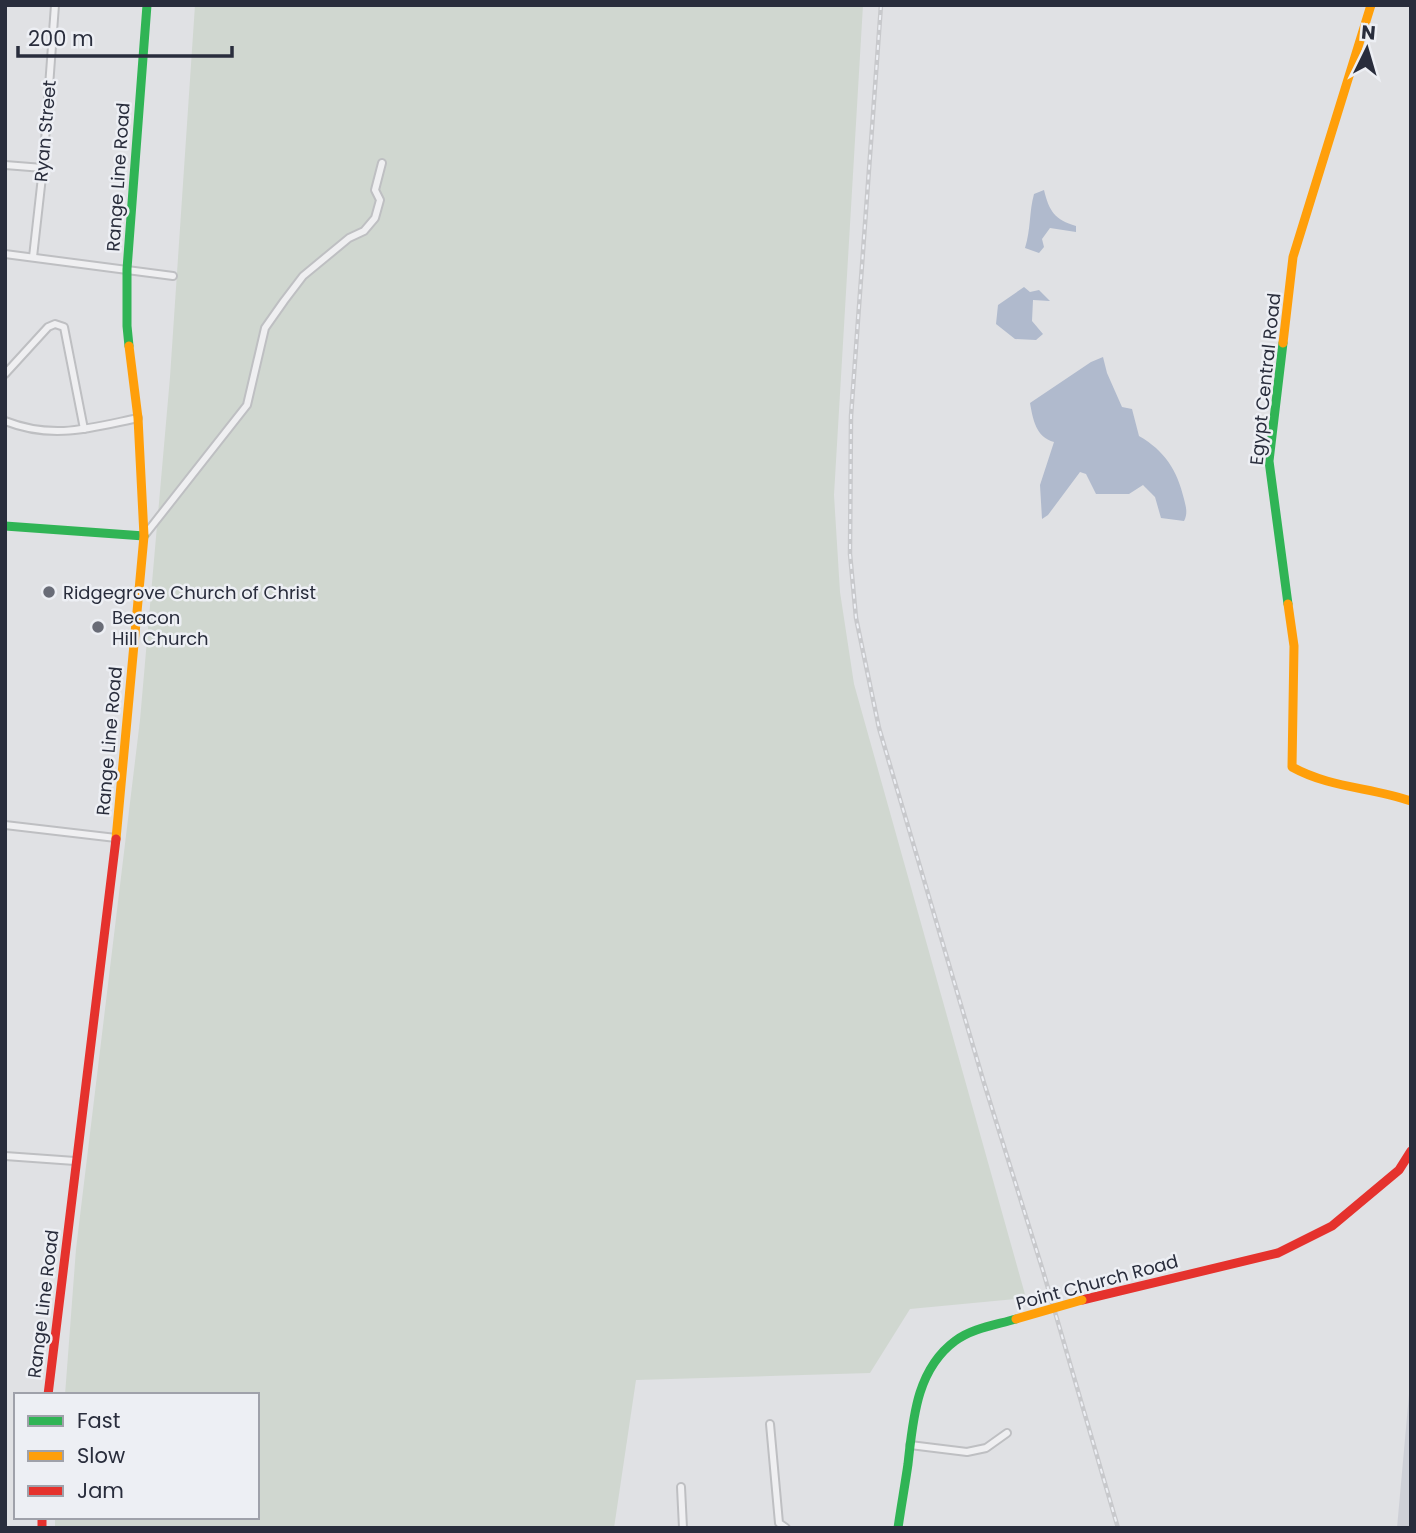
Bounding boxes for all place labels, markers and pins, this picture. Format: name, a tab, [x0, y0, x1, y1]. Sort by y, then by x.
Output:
place label: Ridgegrove Church of Christ	[63, 580, 316, 605]
marker: Ridgegrove Church of Christ	[41, 584, 57, 600]
place label: Beacon Hill Church	[112, 605, 209, 651]
marker: Beacon Hill Church	[90, 619, 106, 635]

